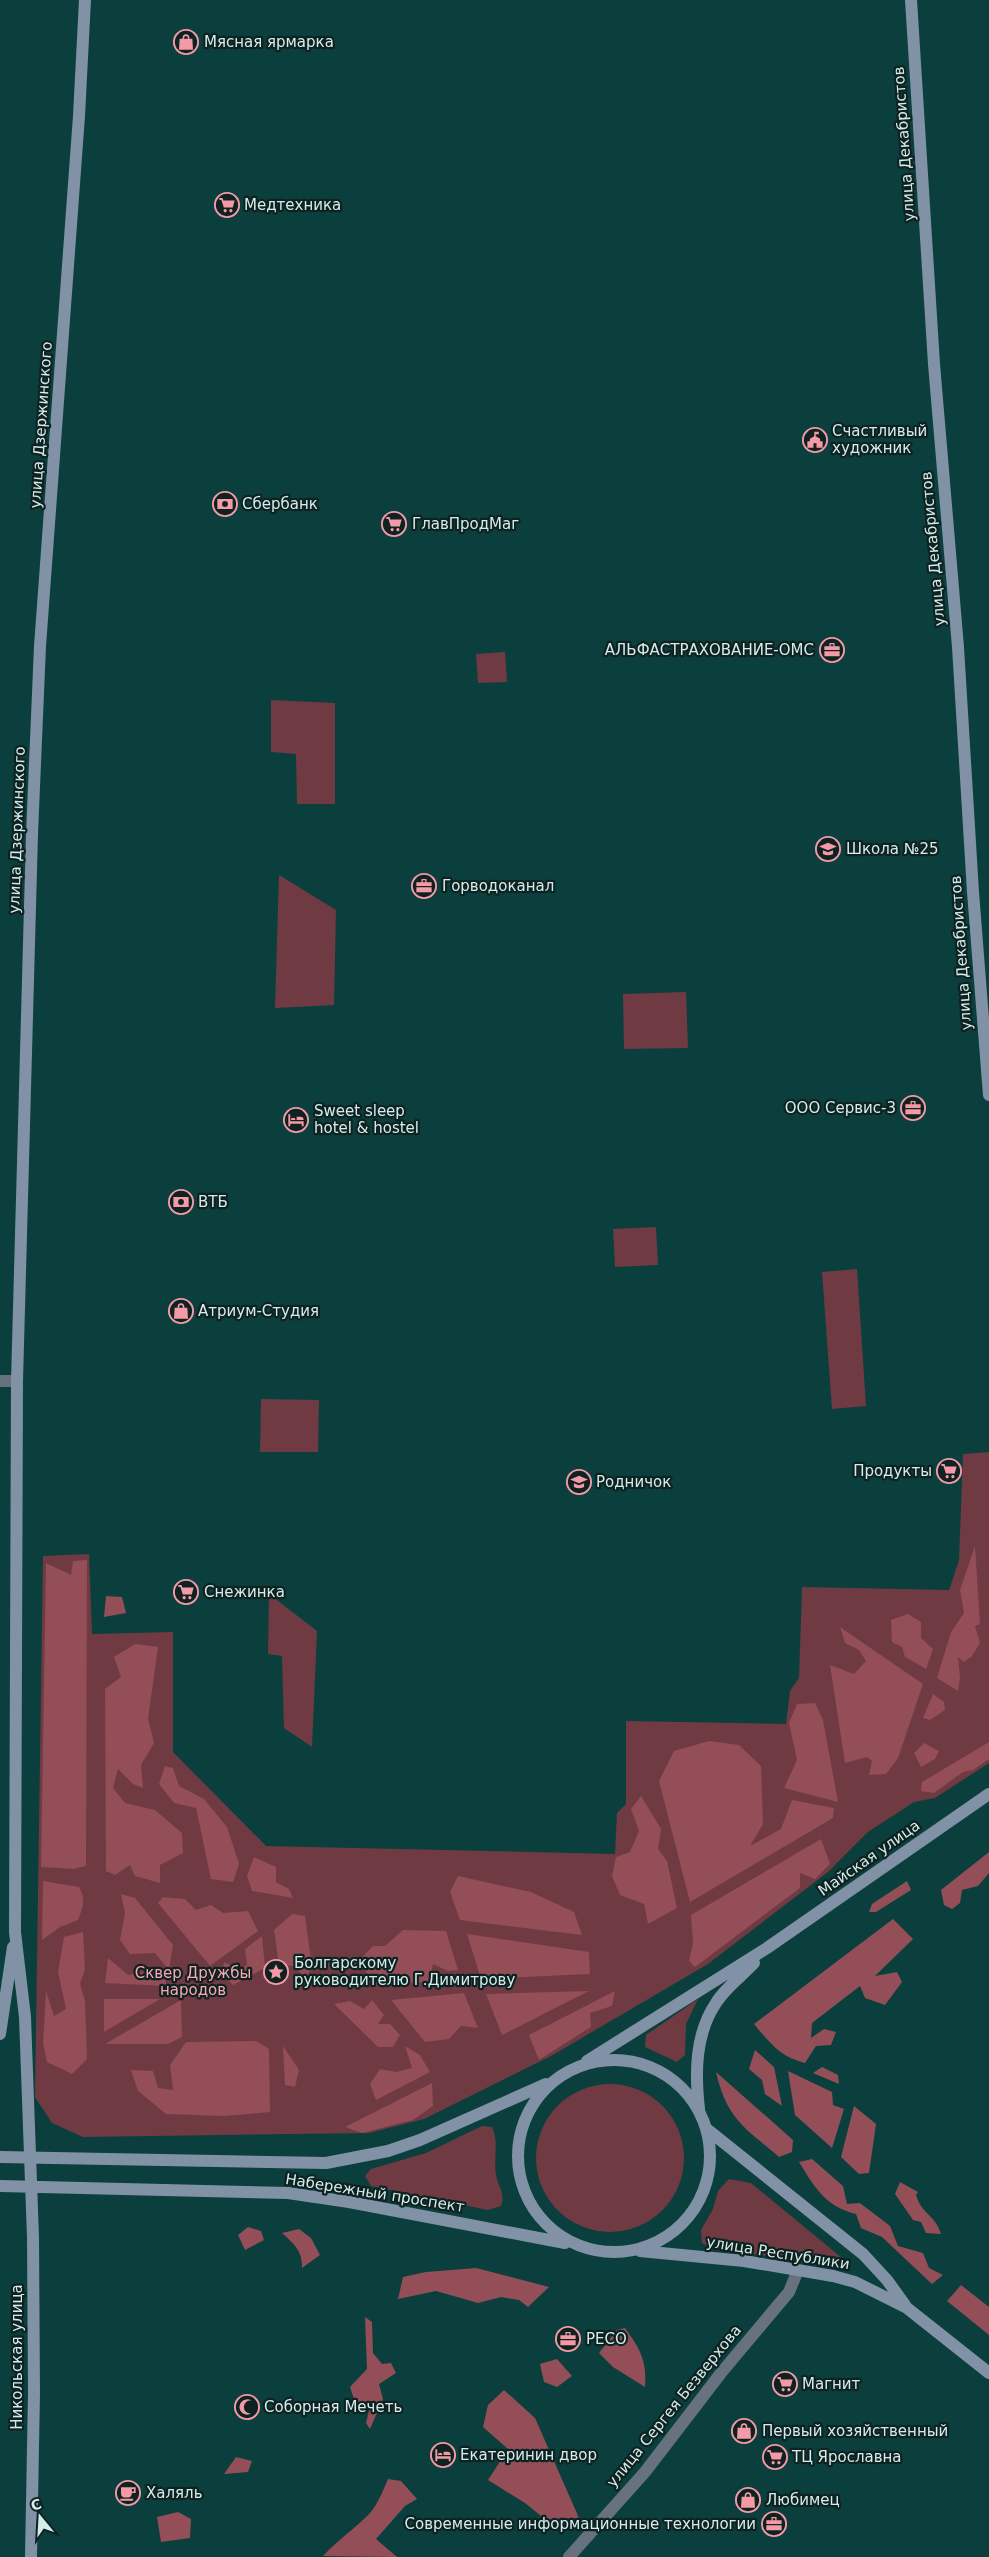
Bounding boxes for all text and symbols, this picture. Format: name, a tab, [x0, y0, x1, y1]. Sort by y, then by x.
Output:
shop icon: Мясная ярмарка	[173, 29, 199, 55]
place label: Мясная ярмарка	[204, 33, 334, 51]
street label: улица Декабристов	[890, 66, 918, 222]
supermarket icon: Медтехника	[214, 192, 240, 218]
place label: Медтехника	[244, 196, 341, 214]
street label: улица Дзержинского	[26, 341, 56, 509]
place label: Счастливый художник	[832, 422, 927, 457]
public building icon: Счастливый художник	[802, 427, 828, 453]
street label: улица Декабристов	[917, 471, 949, 627]
bank icon: Сбербанк	[212, 491, 238, 517]
place label: Сбербанк	[242, 495, 318, 513]
supermarket icon: ГлавПродМаг	[381, 511, 407, 537]
place label: ГлавПродМаг	[412, 515, 519, 533]
office icon: АЛЬФАСТРАХОВАНИЕ-ОМС	[819, 637, 845, 663]
place label: АЛЬФАСТРАХОВАНИЕ-ОМС	[605, 641, 814, 659]
street label: улица Дзержинского	[5, 746, 29, 914]
school or university icon: Школа №25	[815, 836, 841, 862]
place label: Школа №25	[846, 840, 939, 858]
office icon: Горводоканал	[411, 873, 437, 899]
street label: улица Декабристов	[947, 875, 975, 1031]
place label: Горводоканал	[442, 877, 554, 895]
office icon: ООО Сервис-3	[900, 1095, 926, 1121]
place label: ООО Сервис-3	[785, 1099, 896, 1117]
place label: Sweet sleep hotel & hostel	[314, 1102, 419, 1137]
hotel icon: Sweet sleep hotel & hostel	[283, 1107, 309, 1133]
bank icon: ВТБ	[168, 1189, 194, 1215]
place label: ВТБ	[198, 1193, 228, 1211]
shop icon: Атриум-Студия	[168, 1298, 194, 1324]
place label: Атриум-Студия	[198, 1302, 319, 1320]
supermarket icon: Продукты	[936, 1458, 962, 1484]
place label: Продукты	[853, 1462, 932, 1480]
school or university icon: Родничок	[566, 1469, 592, 1495]
place label: Родничок	[596, 1473, 671, 1491]
supermarket icon: Снежинка	[173, 1579, 199, 1605]
place label: Снежинка	[204, 1583, 285, 1601]
street label: Майская улица	[815, 1816, 923, 1900]
place label: Болгарскому руководителю Г.Димитрову	[294, 1954, 515, 1989]
place icon: Болгарскому руководителю Г.Димитрову	[263, 1959, 289, 1985]
park label: Сквер Дружбы народов	[135, 1964, 251, 1999]
street label: Набережный проспект	[284, 2170, 466, 2216]
street label: улица Республики	[705, 2233, 851, 2273]
street label: Никольская улица	[8, 2284, 26, 2430]
street label: улица Сергея Безверхова	[603, 2321, 745, 2491]
office icon: РЕСО	[555, 2326, 581, 2352]
place label: РЕСО	[586, 2330, 627, 2348]
supermarket icon: Магнит	[772, 2371, 798, 2397]
place label: Магнит	[802, 2375, 861, 2393]
mosque icon: Соборная Мечеть	[234, 2394, 260, 2420]
place label: Соборная Мечеть	[264, 2398, 402, 2416]
shop icon: Первый хозяйственный	[731, 2418, 757, 2444]
place label: Первый хозяйственный	[762, 2422, 948, 2440]
hotel icon: Екатеринин двор	[430, 2442, 456, 2468]
supermarket icon: ТЦ Ярославна	[762, 2444, 788, 2470]
place label: Екатеринин двор	[460, 2446, 597, 2464]
place label: ТЦ Ярославна	[791, 2448, 902, 2466]
cafe icon: Халяль	[115, 2480, 141, 2506]
place label: Халяль	[146, 2484, 203, 2502]
shop icon: Любимец	[735, 2487, 761, 2513]
place label: Любимец	[766, 2491, 840, 2509]
north arrow	[15, 2492, 65, 2542]
text: С	[29, 2495, 43, 2514]
office icon: Современные информационные технологии	[761, 2511, 787, 2537]
place label: Современные информационные технологии	[405, 2515, 756, 2533]

